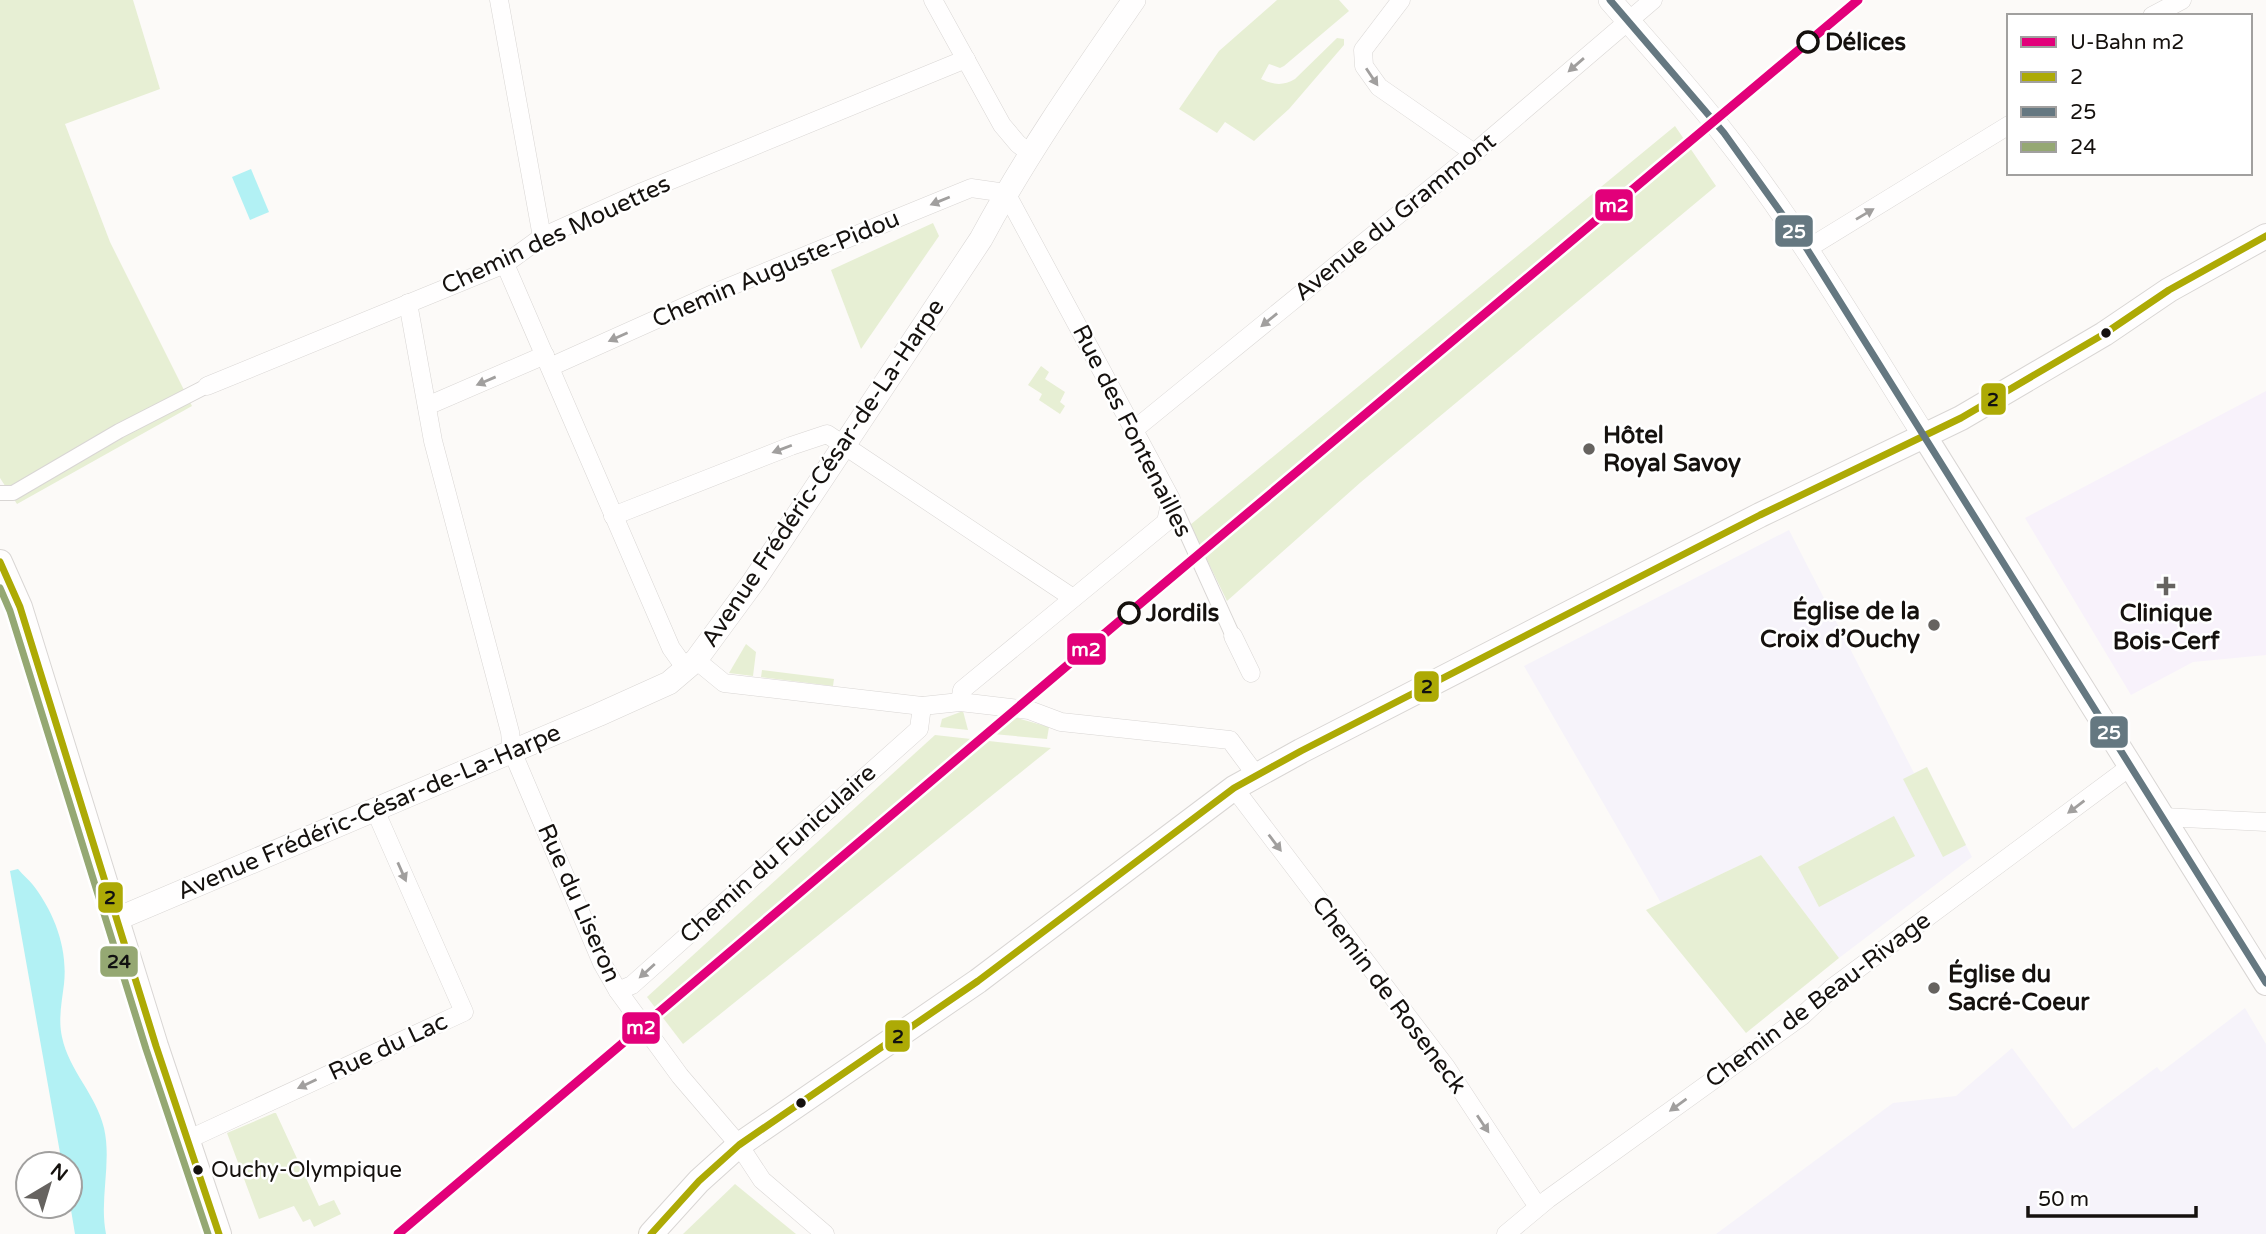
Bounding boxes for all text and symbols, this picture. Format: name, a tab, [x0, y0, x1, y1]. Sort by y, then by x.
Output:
legend	[2007, 14, 2252, 175]
place label: Délices	[1825, 28, 1906, 57]
text: U-Bahn m2	[2070, 30, 2184, 55]
marker: Délices	[1797, 31, 1819, 53]
one-way arrow	[1568, 57, 1585, 72]
text: 2	[2070, 65, 2083, 90]
one-way arrow	[1365, 68, 1379, 86]
text: 25	[2070, 100, 2096, 125]
street label: Avenue du Grammont	[1288, 127, 1502, 307]
text: 24	[2070, 135, 2096, 160]
street label: Chemin des Mouettes	[437, 169, 675, 301]
line badge: m2	[1594, 188, 1634, 222]
one-way arrow	[930, 195, 951, 206]
text: m2	[1599, 195, 1629, 217]
street label: Chemin Auguste-Pidou	[648, 204, 904, 334]
one-way arrow	[1856, 207, 1875, 220]
line badge: 25	[1774, 214, 1814, 248]
text: 25	[1782, 221, 1806, 243]
street label: Avenue Frédéric-César-de-La-Harpe	[695, 293, 951, 653]
one-way arrow	[1261, 312, 1278, 327]
street label: Rue des Fontenailles	[1066, 320, 1198, 542]
unlabelled marker	[2099, 326, 2113, 340]
one-way arrow	[608, 331, 628, 343]
one-way arrow	[475, 375, 496, 386]
line badge: 2	[1980, 382, 2007, 416]
text: 2	[1987, 389, 1999, 411]
place label: Hôtel Royal Savoy	[1603, 421, 1741, 478]
marker: Hôtel Royal Savoy	[1581, 441, 1597, 457]
one-way arrow	[771, 444, 792, 455]
marker: Clinique Bois-Cerf	[2156, 576, 2176, 596]
place label: Église de la Croix d’Ouchy	[1760, 596, 1920, 654]
place label: Jordils	[1145, 599, 1219, 628]
place label: Clinique Bois-Cerf	[2113, 599, 2220, 656]
marker: Jordils	[1118, 602, 1140, 624]
marker: Église de la Croix d’Ouchy	[1926, 617, 1942, 633]
line badge: m2	[1066, 632, 1107, 666]
text: m2	[1071, 639, 1101, 661]
line badge: 2	[1413, 670, 1440, 703]
text: 2	[1421, 676, 1433, 698]
line badge: 25	[2089, 715, 2129, 749]
street label: Avenue Frédéric-César-de-La-Harpe	[173, 718, 565, 906]
text: 25	[2097, 722, 2121, 744]
street label: Chemin du Funiculaire	[674, 758, 882, 950]
one-way arrow	[2067, 800, 2085, 814]
street label: Rue du Liseron	[531, 819, 627, 987]
one-way arrow	[1267, 834, 1281, 852]
one-way arrow	[396, 862, 408, 882]
line badge: 2	[97, 881, 124, 914]
text: 2	[104, 887, 116, 909]
street label: Chemin de Roseneck	[1305, 891, 1473, 1099]
street label: Chemin de Beau-Rivage	[1700, 906, 1936, 1094]
line badge: 24	[99, 945, 139, 978]
text: 24	[107, 951, 131, 973]
place label: Église du Sacré-Coeur	[1948, 959, 2090, 1017]
one-way arrow	[638, 963, 656, 979]
marker: Église du Sacré-Coeur	[1926, 980, 1942, 996]
street label: Rue du Lac	[324, 1007, 452, 1087]
line badge: m2	[621, 1011, 661, 1045]
text: m2	[626, 1017, 656, 1039]
line badge: 2	[884, 1019, 911, 1053]
text: 2	[892, 1026, 904, 1048]
one-way arrow	[297, 1079, 317, 1090]
unlabelled marker	[794, 1096, 808, 1110]
one-way arrow	[1669, 1098, 1687, 1112]
one-way arrow	[1476, 1115, 1490, 1133]
north arrow	[14, 1150, 84, 1220]
place label: Ouchy-Olympique	[211, 1157, 402, 1183]
text: N	[46, 1159, 72, 1186]
marker: Ouchy-Olympique	[191, 1163, 205, 1177]
scale bar	[2028, 1174, 2196, 1218]
text: 50 m	[2038, 1187, 2089, 1212]

